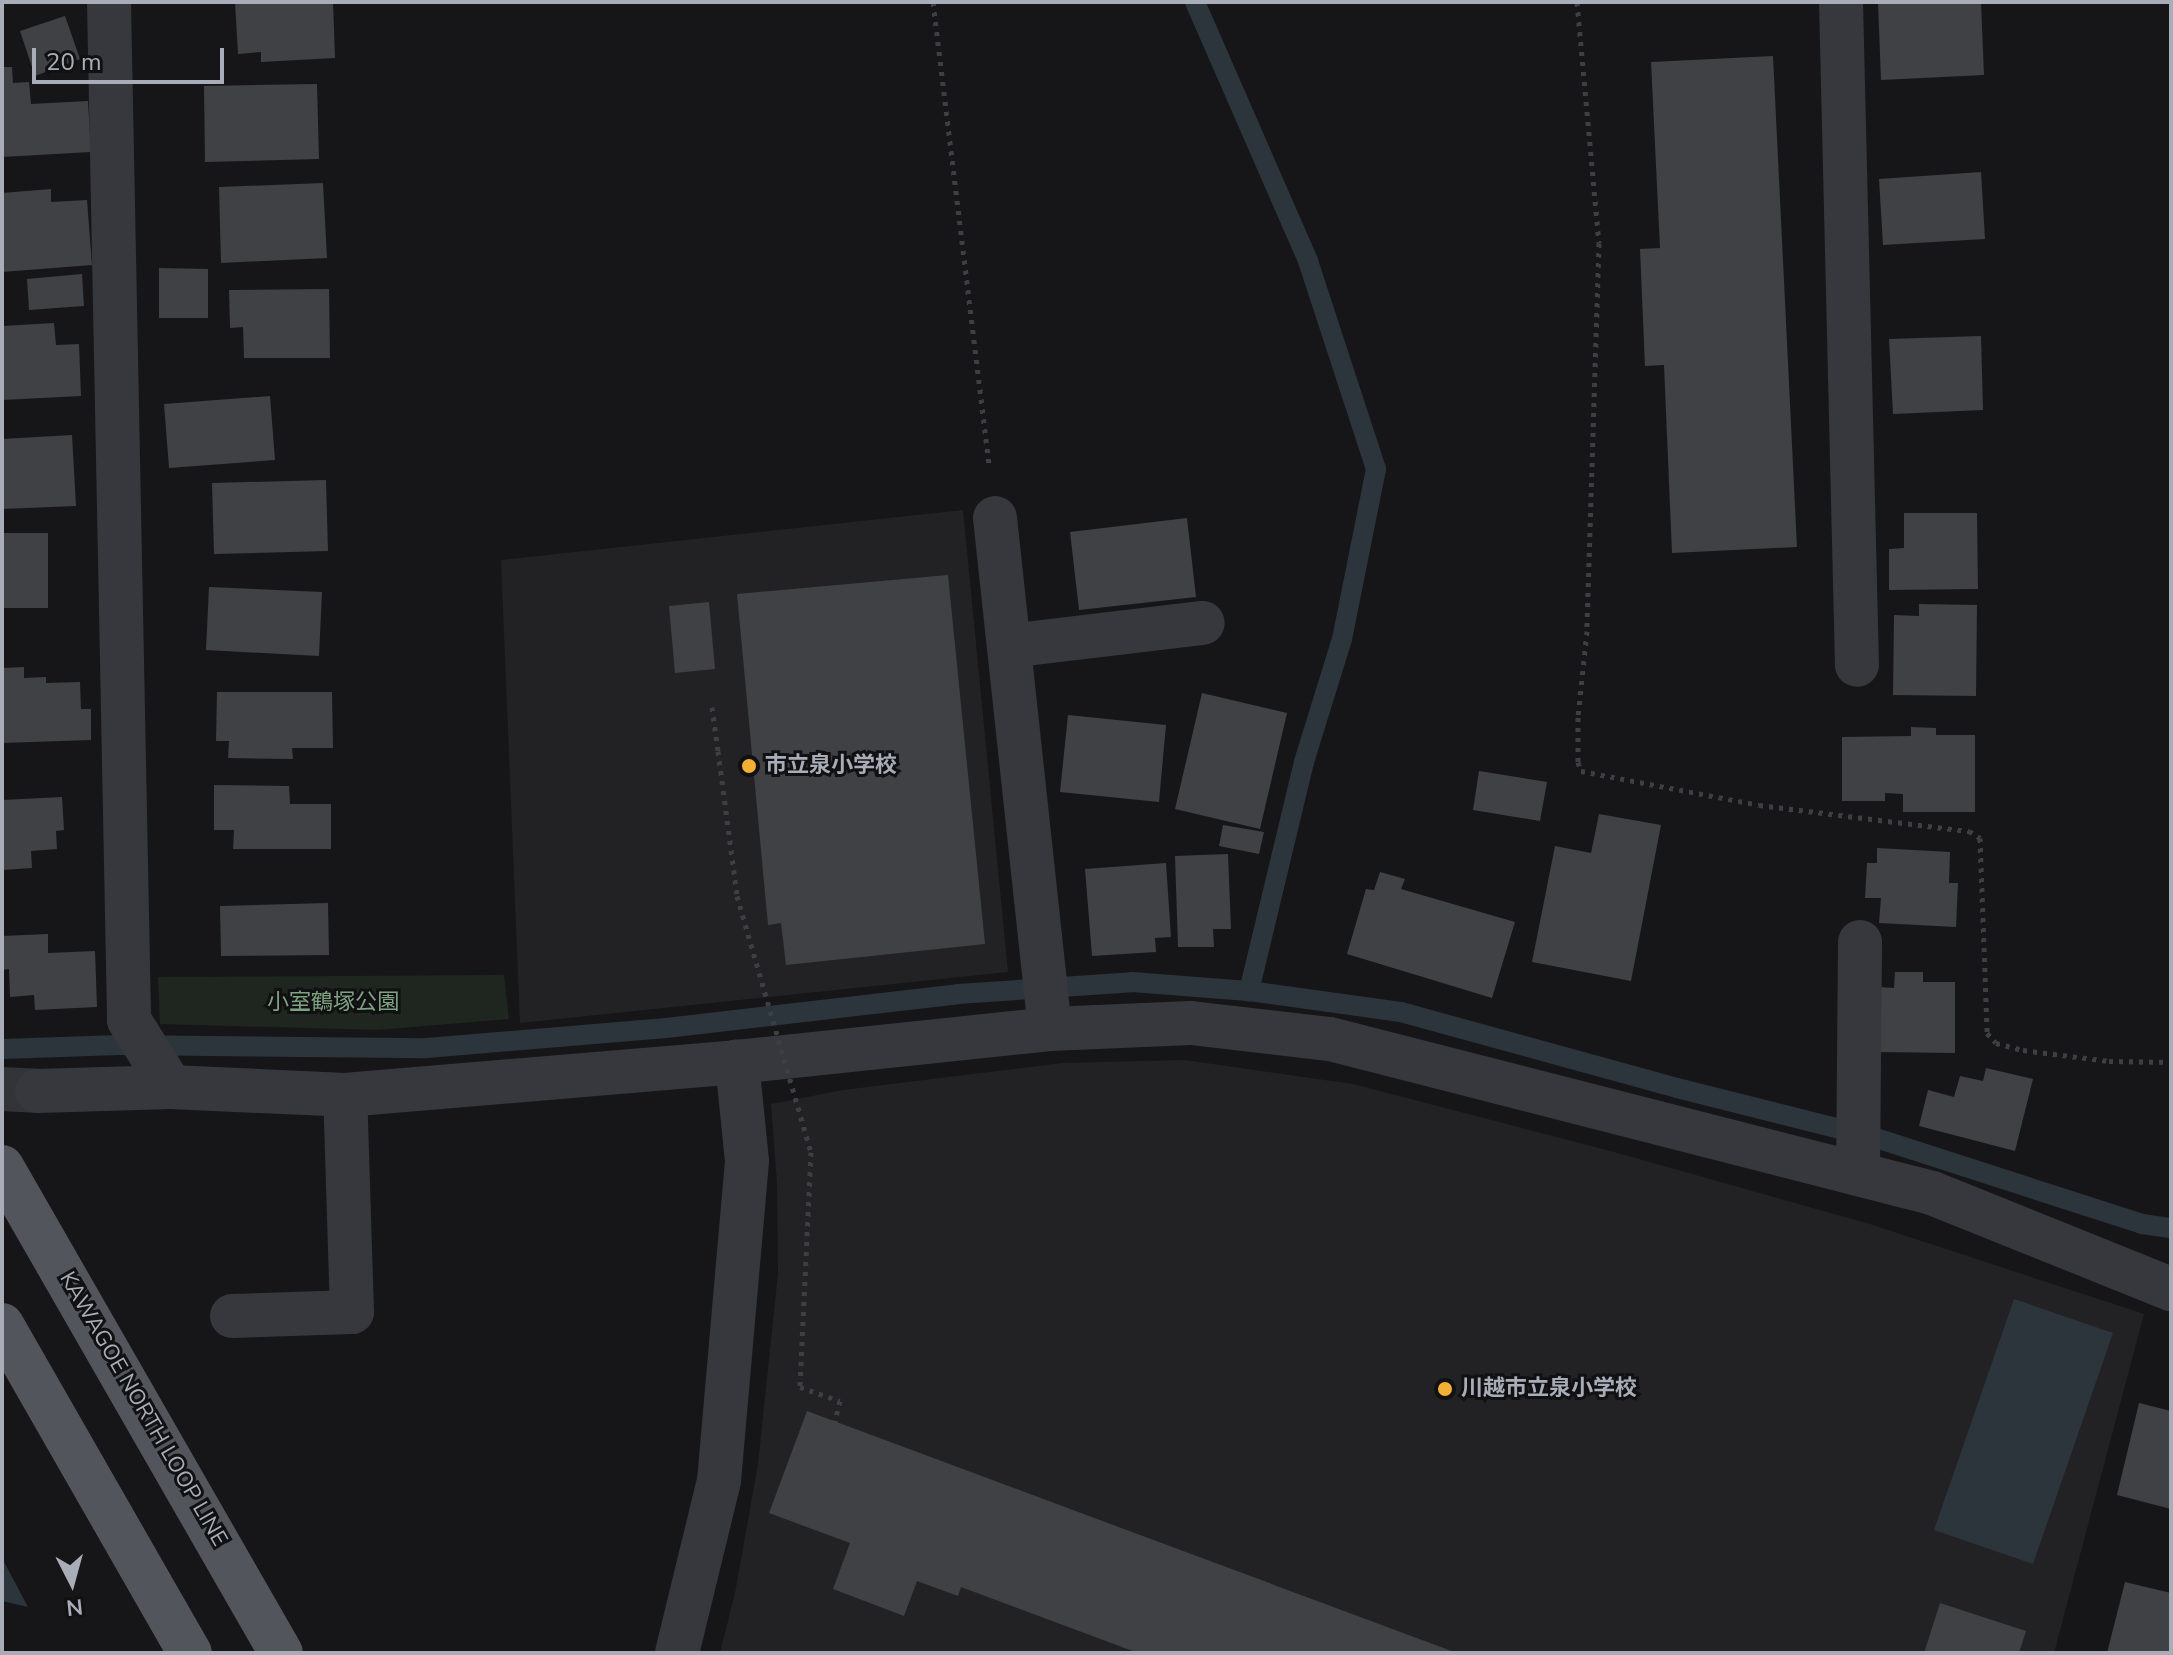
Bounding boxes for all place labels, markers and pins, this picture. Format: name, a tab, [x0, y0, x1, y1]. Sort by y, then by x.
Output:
place label: 市立泉小学校	[765, 753, 897, 779]
marker: 市立泉小学校	[740, 757, 758, 775]
place label: 川越市立泉小学校	[1461, 1376, 1637, 1402]
marker: 川越市立泉小学校	[1436, 1380, 1454, 1398]

